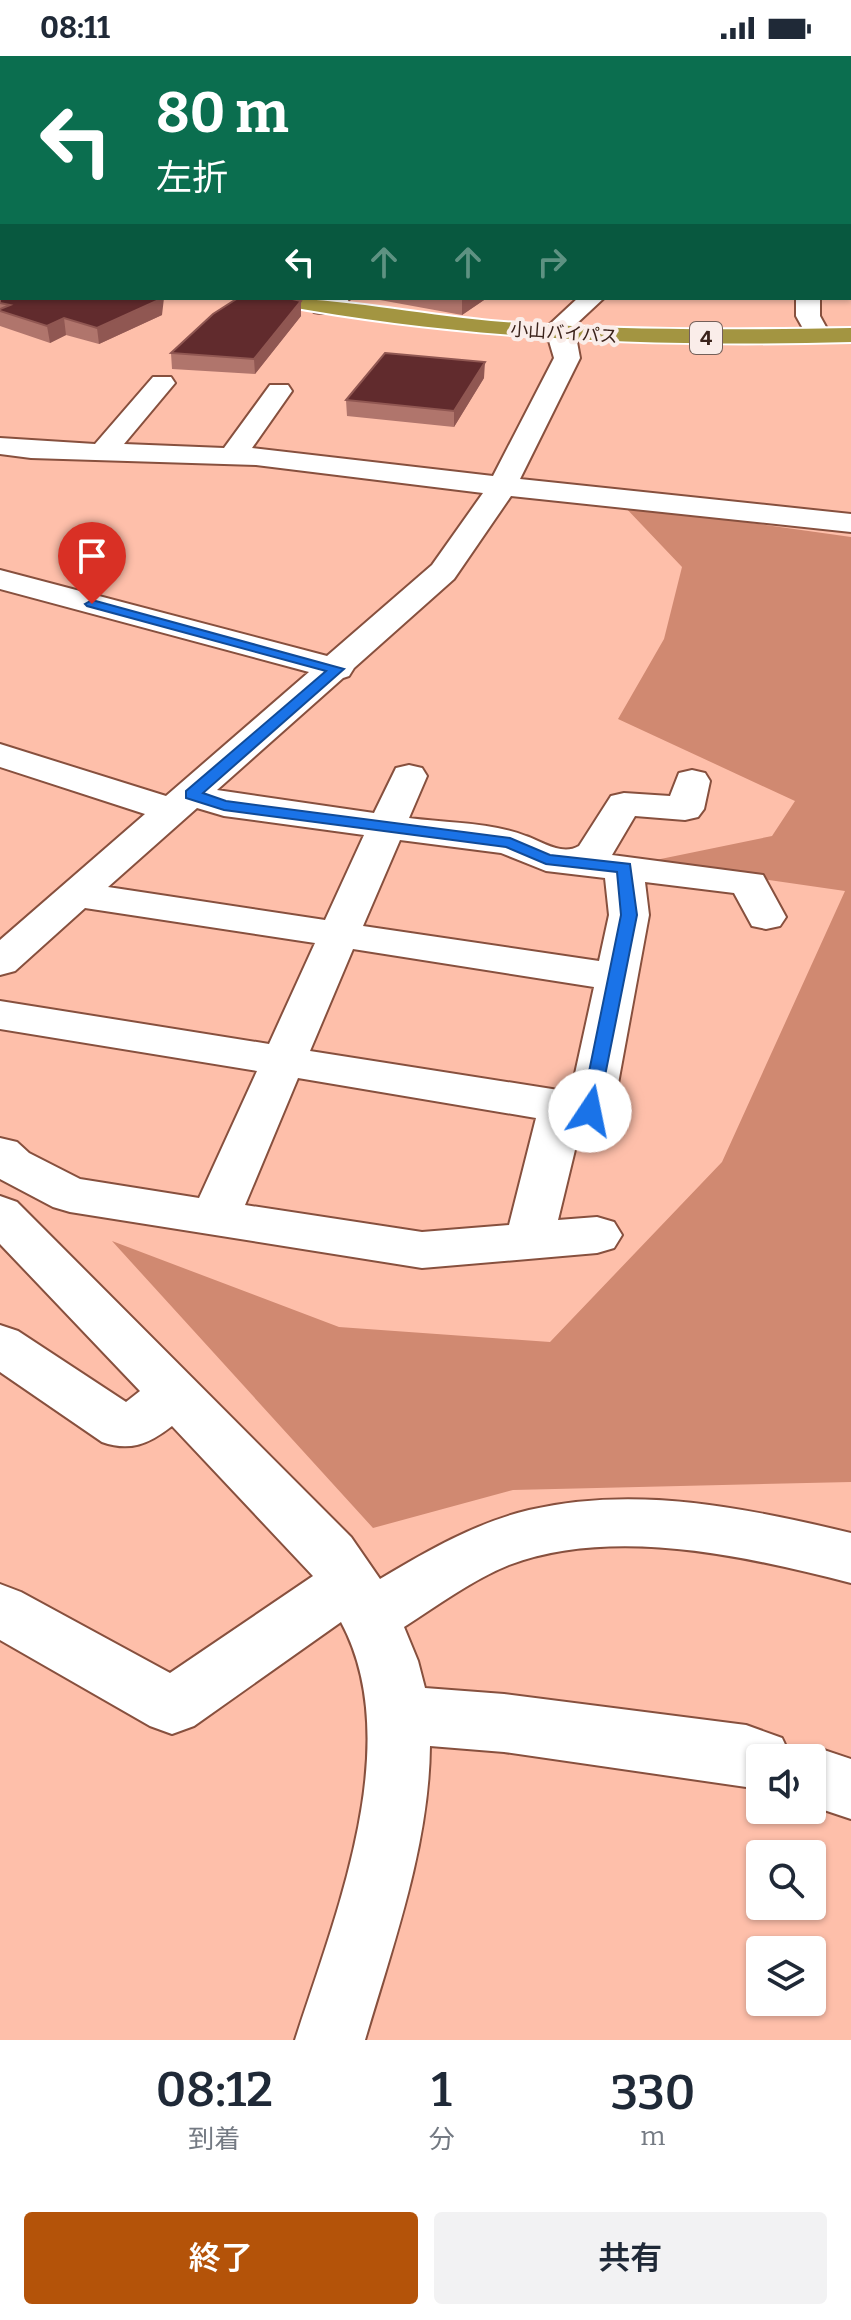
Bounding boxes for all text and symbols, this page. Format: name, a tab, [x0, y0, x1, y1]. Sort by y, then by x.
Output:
text: 08:11	[40, 10, 110, 46]
text: 80 m	[156, 80, 289, 147]
icon: left	[24, 88, 128, 192]
text: 左折	[156, 156, 228, 200]
icon: left	[278, 240, 322, 284]
icon: ahead	[362, 240, 406, 284]
icon: ahead	[446, 240, 490, 284]
icon: right	[530, 240, 574, 284]
street label: 小山バイパス	[510, 318, 618, 348]
road number: 4	[690, 322, 722, 354]
pin	[58, 522, 126, 604]
icon: arrive	[70, 534, 114, 578]
position arrow	[548, 1069, 632, 1153]
map controls	[746, 1744, 826, 2016]
button: sound	[746, 1744, 826, 1824]
button: search	[746, 1840, 826, 1920]
button: layers	[746, 1936, 826, 2016]
text: 08:12	[156, 2061, 273, 2119]
text: 1	[432, 2061, 452, 2119]
text: 330	[610, 2064, 695, 2122]
text: m	[640, 2121, 665, 2152]
text: 到着	[188, 2124, 240, 2155]
text: 分	[429, 2124, 455, 2155]
button: 終了	[24, 2212, 418, 2304]
button: 共有	[434, 2212, 827, 2304]

